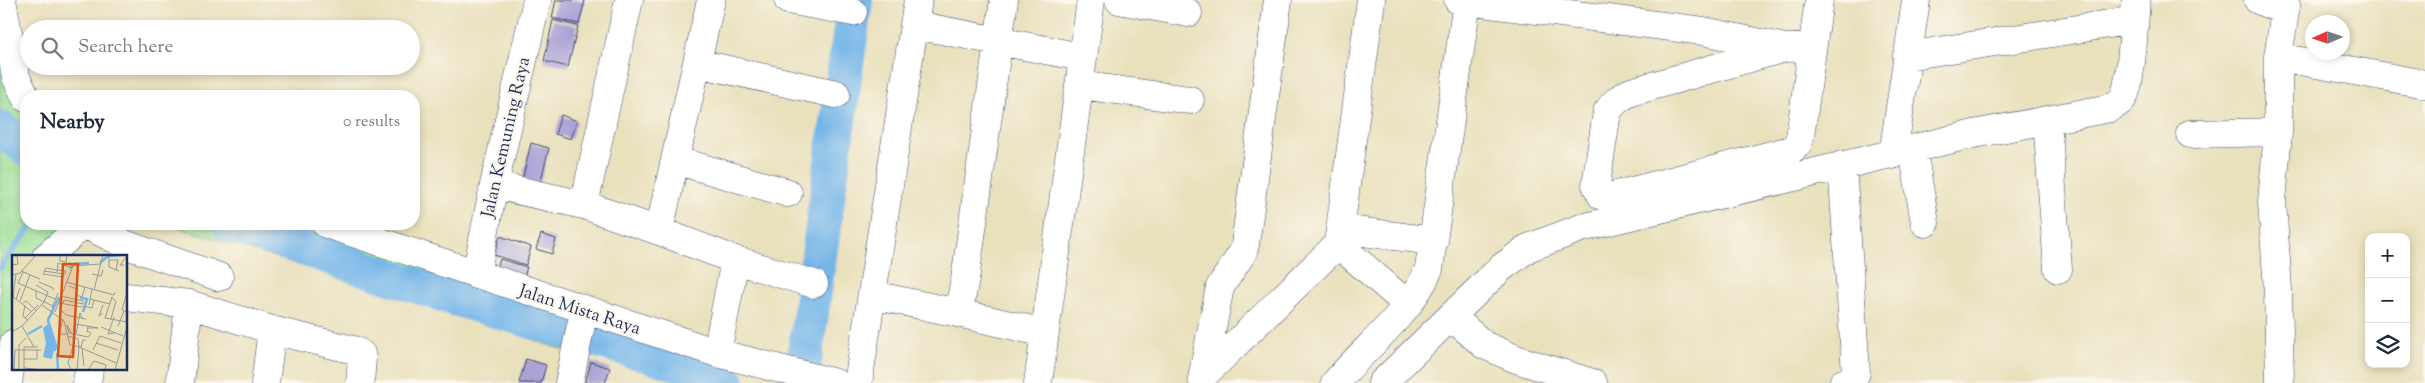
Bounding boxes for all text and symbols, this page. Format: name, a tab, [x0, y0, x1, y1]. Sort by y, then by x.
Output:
north arrow	[2305, 15, 2350, 60]
search box	[20, 20, 420, 75]
icon: search	[38, 34, 66, 62]
text: Search here	[78, 34, 173, 61]
street label: Jalan Kemuning Raya	[476, 55, 538, 221]
text: Nearby	[40, 108, 105, 138]
text: 0 results	[343, 111, 400, 134]
map controls	[2365, 233, 2410, 368]
button: +	[2365, 233, 2410, 278]
inset map	[12, 255, 128, 370]
button: −	[2365, 278, 2410, 323]
street label: Jalan Mista Raya	[514, 279, 644, 343]
button: layers	[2365, 323, 2410, 368]

